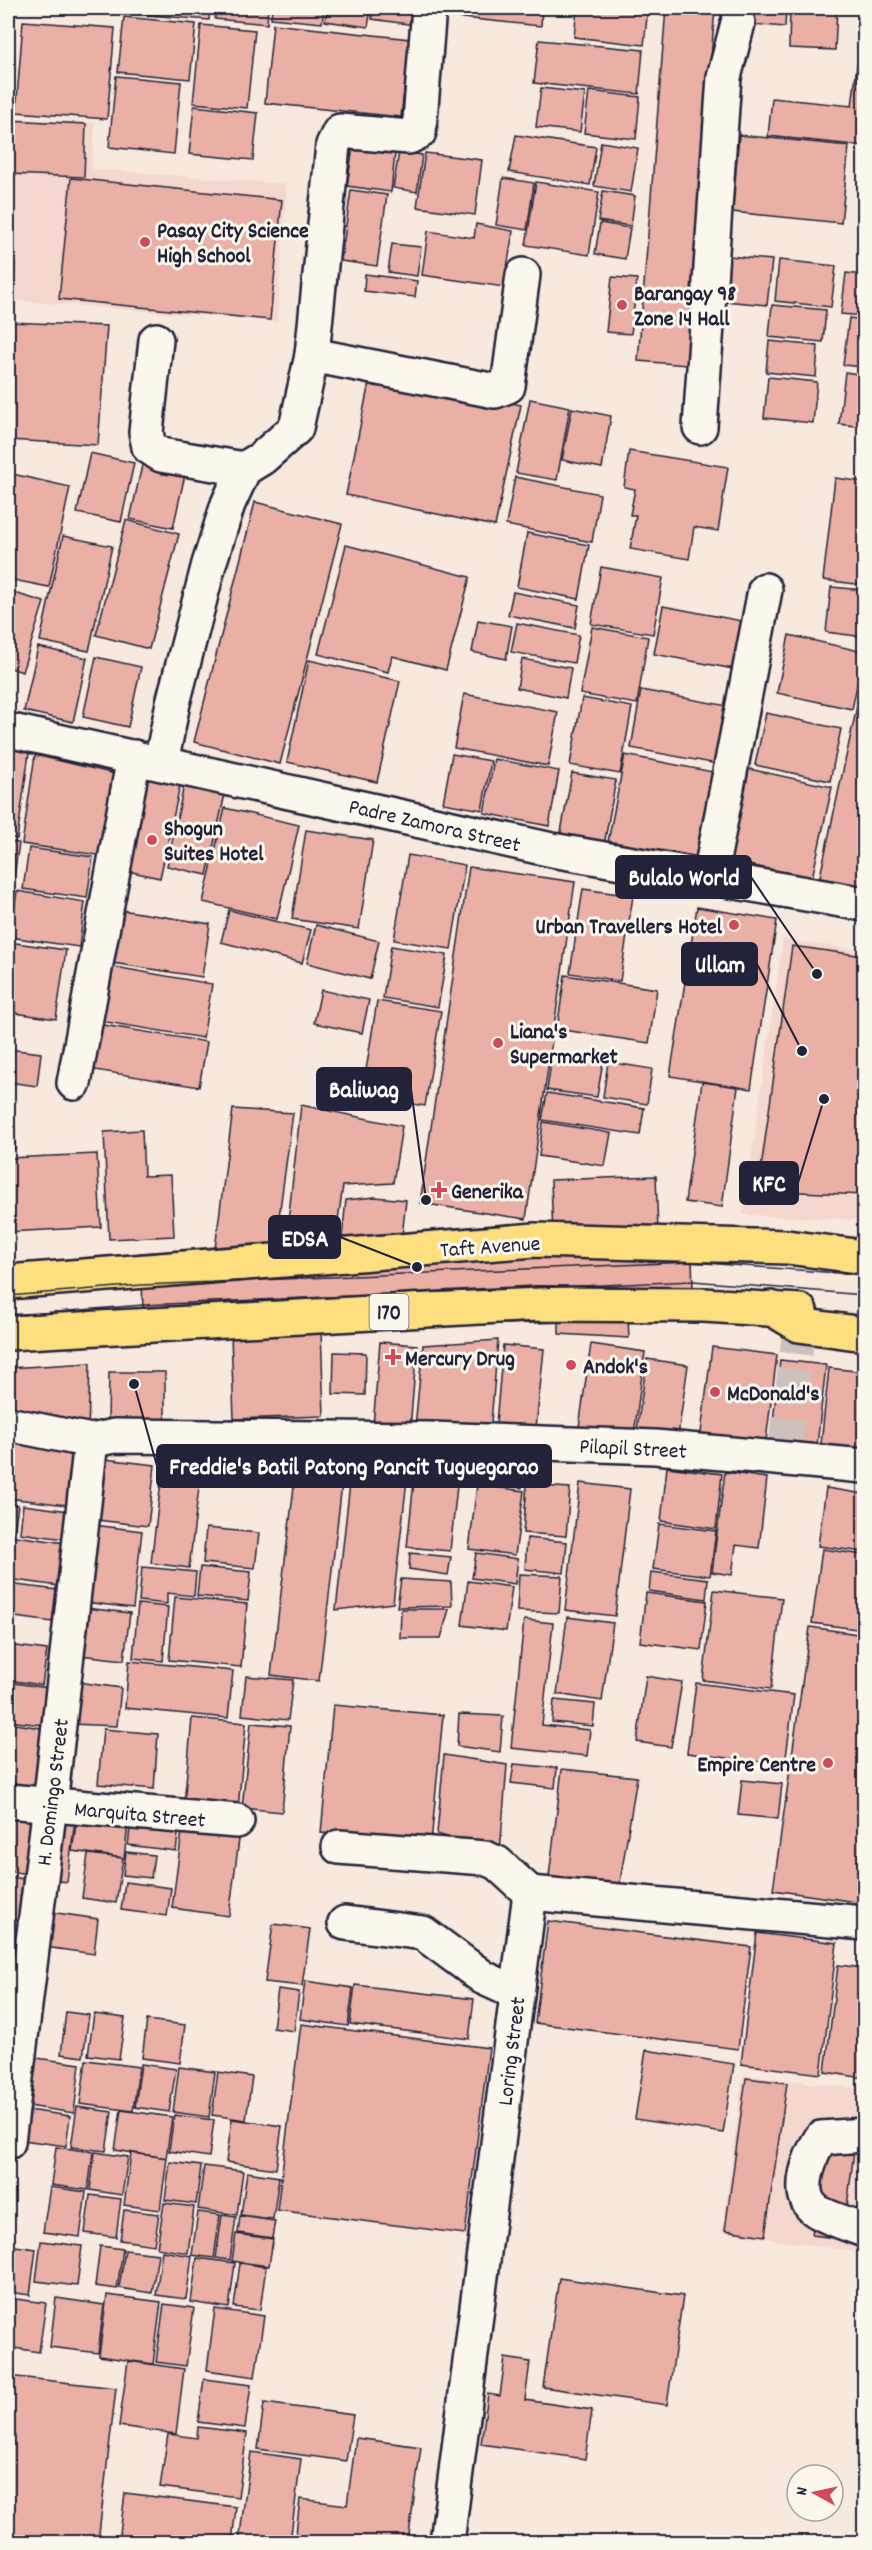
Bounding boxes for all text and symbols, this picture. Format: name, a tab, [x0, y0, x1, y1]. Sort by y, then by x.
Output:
place label: Pasay City Science High School	[157, 217, 309, 273]
marker: Pasay City Science High School	[138, 235, 152, 249]
place label: Barangay 98 Zone 14 Hall	[634, 280, 736, 336]
marker: Barangay 98 Zone 14 Hall	[615, 298, 629, 312]
street label: Padre Zamora Street	[345, 793, 523, 862]
place label: Shogun Suites Hotel	[164, 815, 264, 871]
marker: Shogun Suites Hotel	[145, 833, 159, 847]
callout: Bulalo World	[616, 856, 751, 898]
text: Bulalo World	[629, 863, 739, 897]
place label: Urban Travellers Hotel	[535, 913, 723, 944]
marker: Urban Travellers Hotel	[727, 918, 741, 932]
callout: Ullam	[682, 943, 757, 985]
text: Ullam	[695, 950, 745, 984]
place label: Liana's Supermarket	[510, 1018, 618, 1074]
marker: Liana's Supermarket	[491, 1036, 505, 1050]
callout: Baliwag	[317, 1068, 411, 1110]
text: Baliwag	[329, 1075, 399, 1109]
callout: KFC	[740, 1162, 798, 1204]
text: KFC	[752, 1169, 786, 1203]
place label: Generika	[451, 1178, 524, 1209]
marker: Generika	[432, 1183, 446, 1197]
callout: EDSA	[269, 1216, 340, 1258]
text: EDSA	[282, 1224, 328, 1258]
street label: Taft Avenue	[439, 1230, 541, 1267]
road number: 170	[370, 1294, 408, 1330]
place label: Mercury Drug	[405, 1345, 515, 1376]
marker: Mercury Drug	[386, 1350, 400, 1364]
place label: Andok's	[583, 1353, 648, 1384]
marker: Andok's	[564, 1358, 578, 1372]
place label: McDonald's	[727, 1380, 820, 1411]
marker: McDonald's	[708, 1385, 722, 1399]
street label: Pilapil Street	[578, 1432, 687, 1469]
callout: Freddie's Batil Patong Pancit Tuguegarao	[157, 1445, 551, 1487]
text: Freddie's Batil Patong Pancit Tuguegarao	[169, 1452, 539, 1486]
street label: H. Domingo Street	[30, 1717, 79, 1868]
place label: Empire Centre	[697, 1751, 816, 1782]
marker: Empire Centre	[821, 1756, 835, 1770]
street label: Marquita Street	[73, 1795, 207, 1838]
street label: Loring Street	[491, 1995, 536, 2108]
north arrow	[785, 2463, 845, 2523]
text: N	[791, 2486, 815, 2497]

